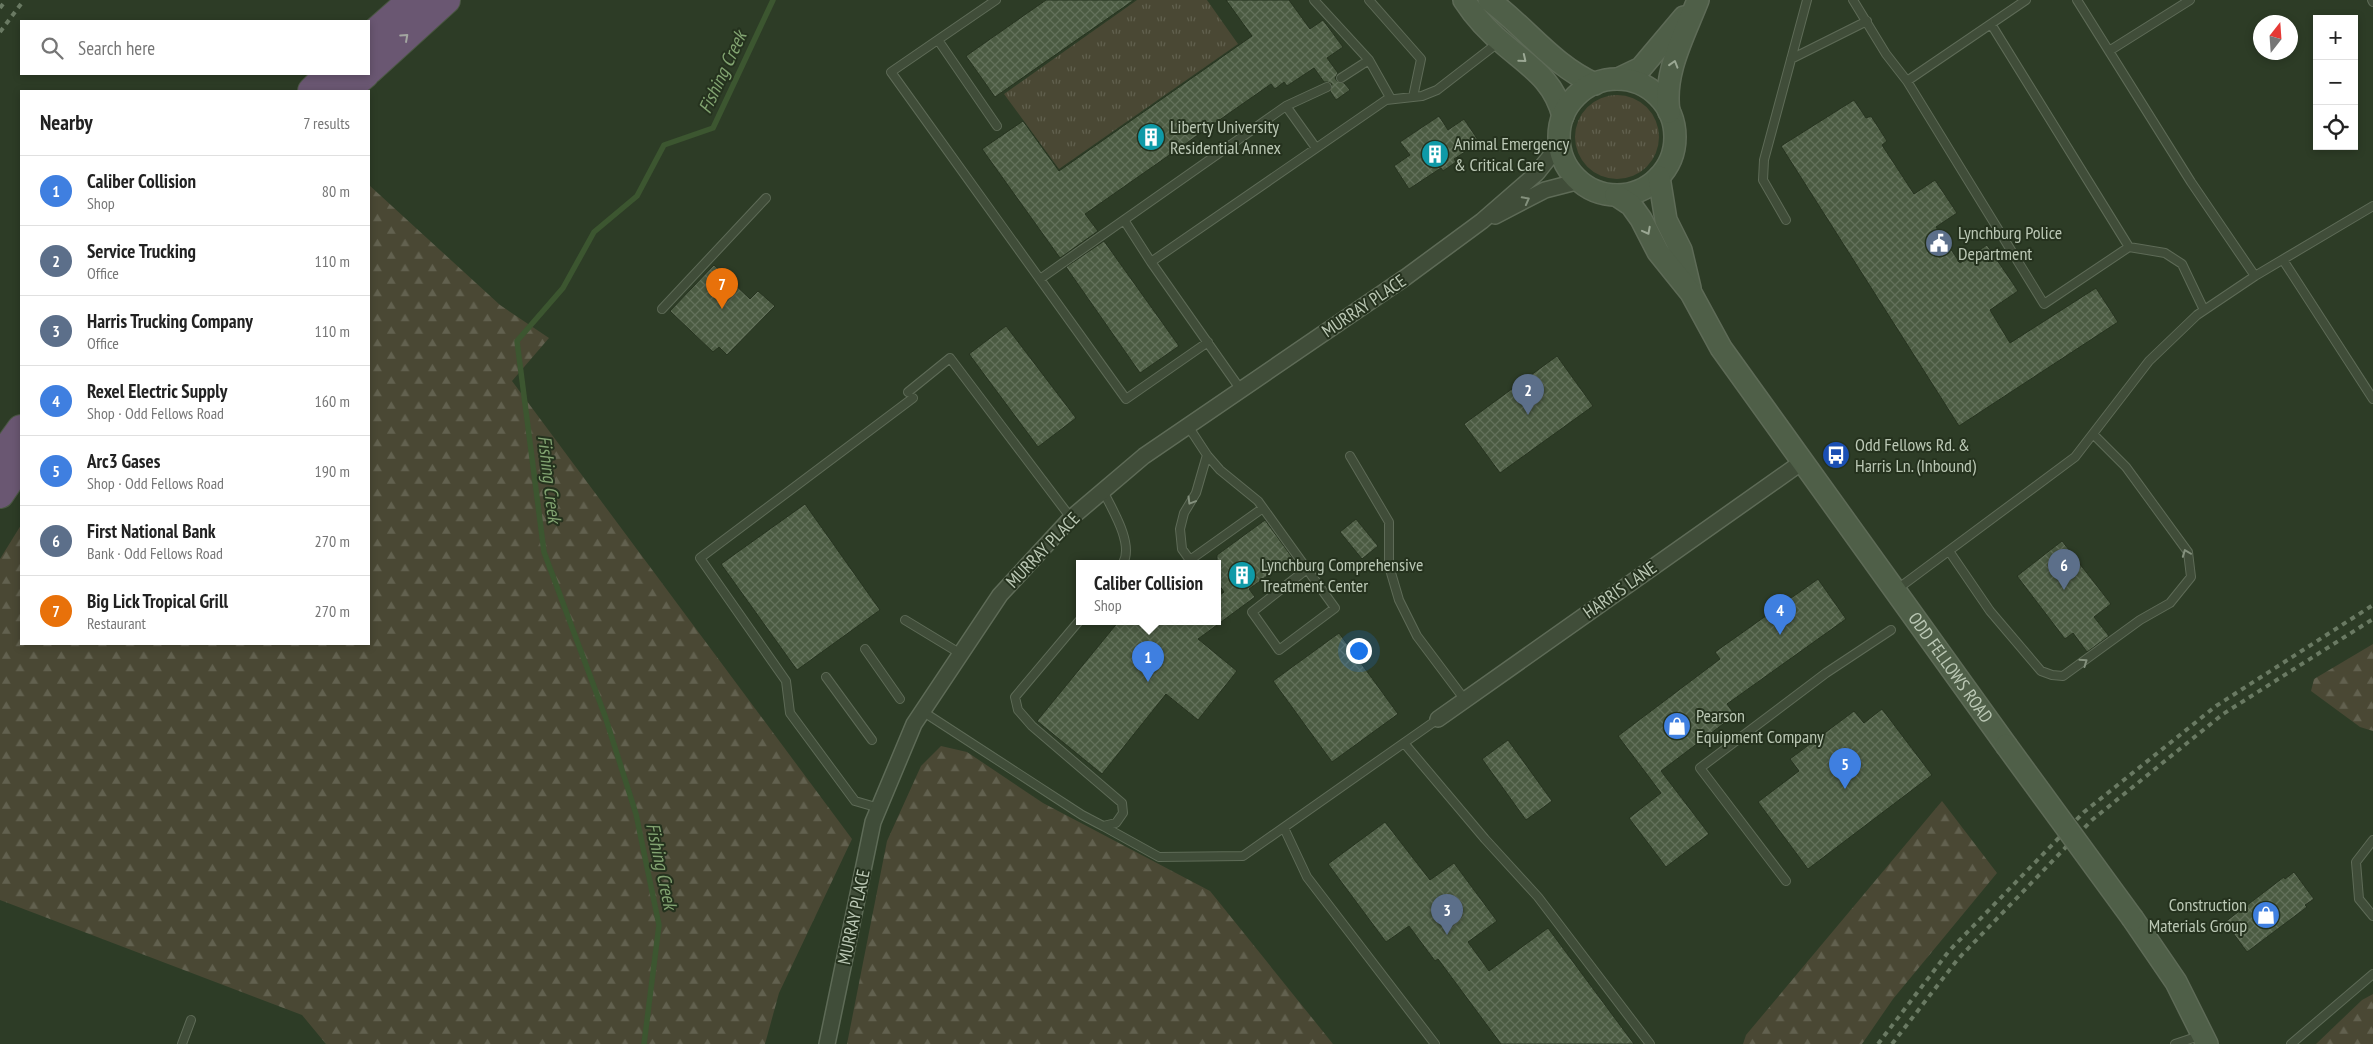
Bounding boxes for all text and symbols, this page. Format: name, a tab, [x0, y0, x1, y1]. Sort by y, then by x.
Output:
north arrow	[2253, 15, 2298, 60]
map controls	[2313, 15, 2358, 150]
button: +	[2313, 15, 2358, 60]
search box	[20, 20, 370, 75]
water label: Fishing Creek	[693, 25, 753, 117]
icon: search	[38, 34, 66, 62]
one-way arrow	[399, 34, 408, 43]
text: Search here	[78, 36, 155, 60]
one-way arrow	[1517, 54, 1526, 62]
button: −	[2313, 60, 2358, 105]
one-way arrow	[1668, 61, 1678, 69]
button: locate	[2313, 105, 2358, 150]
text: Nearby	[40, 109, 93, 136]
text: 7 results	[303, 113, 350, 133]
place label: Liberty University Residential Annex	[1170, 115, 1281, 159]
building icon: Liberty University Residential Annex	[1136, 122, 1166, 152]
place label: Animal Emergency & Critical Care	[1454, 132, 1569, 176]
building icon: Animal Emergency & Critical Care	[1420, 139, 1450, 169]
text: Caliber Collision	[87, 169, 196, 193]
text: 1	[52, 181, 60, 201]
text: 80 m	[322, 181, 350, 201]
text: Shop	[87, 193, 115, 213]
one-way arrow	[1521, 197, 1530, 207]
place label: Lynchburg Police Department	[1958, 221, 2062, 265]
one-way arrow	[1641, 226, 1651, 235]
public building icon: Lynchburg Police Department	[1924, 228, 1954, 258]
text: Service Trucking	[87, 239, 196, 263]
text: 2	[52, 251, 60, 271]
text: 110 m	[315, 251, 350, 271]
text: Office	[87, 263, 119, 283]
pin: 7	[706, 268, 738, 309]
street label: MURRAY PLACE	[1317, 269, 1410, 342]
text: Harris Trucking Company	[87, 309, 253, 333]
text: 3	[52, 321, 60, 341]
text: 110 m	[315, 321, 350, 341]
text: Office	[87, 333, 119, 353]
pin: 2	[1512, 374, 1544, 415]
text: Rexel Electric Supply	[87, 379, 227, 403]
text: 4	[52, 391, 60, 411]
text: 160 m	[315, 391, 350, 411]
text: Shop · Odd Fellows Road	[87, 403, 224, 423]
place label: Odd Fellows Rd. & Harris Ln. (Inbound)	[1855, 433, 1977, 477]
water label: Fishing Creek	[533, 434, 568, 527]
bus stop icon: Odd Fellows Rd. & Harris Ln. (Inbound)	[1821, 440, 1851, 470]
text: Arc3 Gases	[87, 449, 160, 473]
text: 5	[52, 461, 60, 481]
text: 190 m	[315, 461, 350, 481]
text: Shop · Odd Fellows Road	[87, 473, 224, 493]
one-way arrow	[1188, 495, 1198, 504]
street label: MURRAY PLACE	[1001, 507, 1084, 592]
text: First National Bank	[87, 519, 216, 543]
text: 6	[52, 531, 60, 551]
text: 270 m	[315, 531, 350, 551]
text: Bank · Odd Fellows Road	[87, 543, 223, 563]
pin: 6	[2048, 549, 2080, 590]
one-way arrow	[2182, 549, 2192, 558]
place label: Lynchburg Comprehensive Treatment Center	[1261, 553, 1423, 597]
street label: HARRIS LANE	[1578, 556, 1661, 623]
popup	[1076, 560, 1221, 625]
building icon: Lynchburg Comprehensive Treatment Center	[1227, 560, 1257, 590]
text: Caliber Collision	[1094, 571, 1203, 595]
text: Big Lick Tropical Grill	[87, 589, 228, 613]
pin: 4	[1764, 594, 1796, 635]
text: Shop	[1094, 595, 1122, 615]
text: 7	[52, 601, 60, 621]
text: 270 m	[315, 601, 350, 621]
street label: ODD FELLOWS ROAD	[1903, 608, 1998, 727]
text: Restaurant	[87, 613, 146, 633]
your location	[1346, 638, 1372, 664]
pin: 1	[1132, 641, 1164, 682]
one-way arrow	[2079, 659, 2088, 668]
place label: Pearson Equipment Company	[1696, 704, 1824, 748]
shop icon: Pearson Equipment Company	[1662, 711, 1692, 741]
pin: 5	[1829, 748, 1861, 789]
water label: Fishing Creek	[641, 820, 683, 914]
street label: MURRAY PLACE	[832, 867, 875, 967]
place label: Construction Materials Group	[2149, 893, 2247, 937]
pin: 3	[1431, 894, 1463, 935]
shop icon: Construction Materials Group	[2251, 900, 2281, 930]

